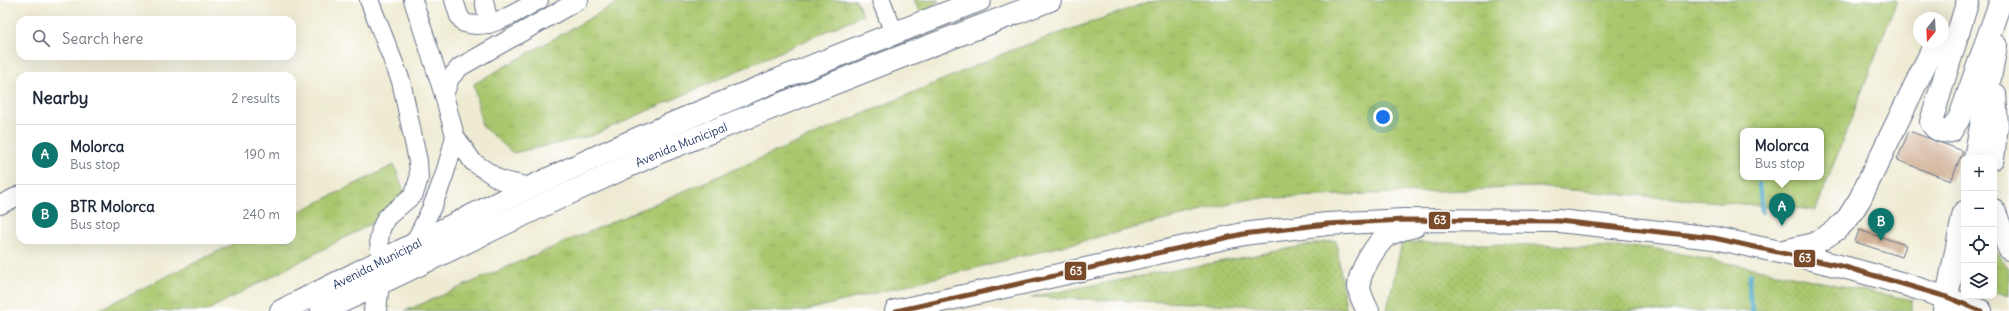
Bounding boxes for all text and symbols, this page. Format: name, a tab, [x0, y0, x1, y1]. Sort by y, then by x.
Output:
north arrow	[1913, 12, 1949, 48]
search box	[16, 16, 296, 60]
icon: search	[30, 27, 52, 49]
text: Search here	[62, 29, 143, 48]
text: Nearby	[32, 87, 88, 109]
text: 2 results	[231, 90, 280, 107]
your location	[1373, 107, 1393, 127]
street label: Avenida Municipal	[633, 119, 729, 170]
popup	[1740, 128, 1824, 180]
text: Molorca	[1755, 136, 1809, 155]
text: Molorca	[70, 137, 124, 156]
text: A	[41, 146, 49, 163]
text: 190 m	[244, 146, 280, 163]
text: Bus stop	[1755, 155, 1805, 172]
map controls	[1961, 155, 1997, 299]
button: +	[1961, 155, 1997, 191]
text: Bus stop	[70, 156, 120, 173]
button: −	[1961, 191, 1997, 227]
pin: A	[1769, 193, 1795, 226]
text: BTR Molorca	[70, 197, 155, 216]
text: B	[41, 206, 49, 223]
text: 240 m	[243, 206, 280, 223]
pin: B	[1868, 208, 1894, 241]
line badge: 63	[1428, 211, 1451, 230]
text: 63	[1434, 213, 1446, 227]
text: Bus stop	[70, 216, 120, 233]
button: locate	[1961, 227, 1997, 263]
street label: Avenida Municipal	[330, 234, 424, 292]
line badge: 63	[1793, 249, 1816, 268]
text: 63	[1799, 251, 1811, 265]
line badge: 63	[1064, 261, 1087, 281]
button: layers	[1961, 263, 1997, 299]
text: 63	[1070, 264, 1082, 278]

